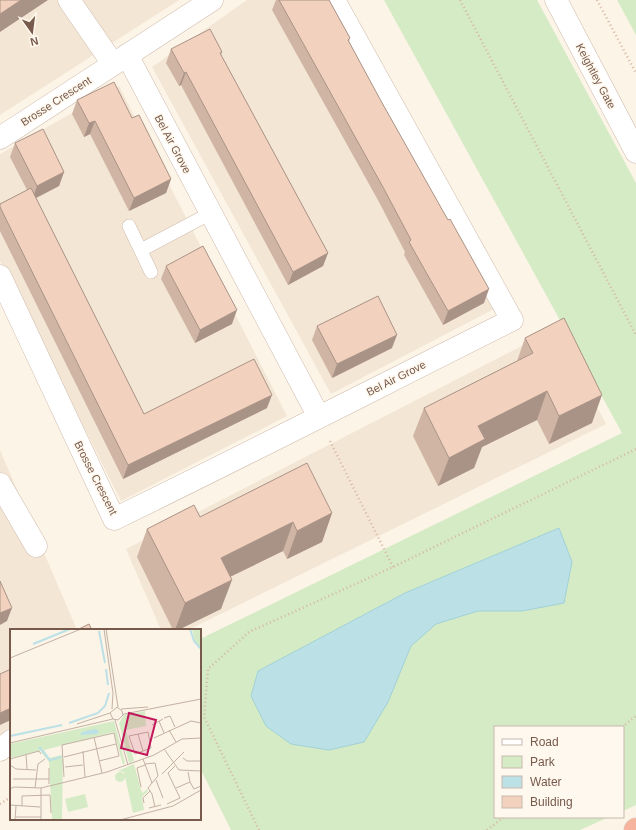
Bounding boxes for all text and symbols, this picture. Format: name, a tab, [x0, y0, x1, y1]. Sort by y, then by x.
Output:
north arrow	[12, 12, 52, 52]
text: N	[29, 35, 40, 48]
street label: Keightley Gate	[574, 41, 618, 111]
street label: Brosse Crescent	[19, 74, 93, 128]
street label: Bel Air Grove	[152, 113, 194, 175]
street label: Bel Air Grove	[364, 358, 428, 398]
street label: Brosse Crescent	[72, 439, 120, 517]
inset map	[10, 629, 201, 820]
legend	[494, 726, 624, 818]
text: Road	[530, 735, 559, 749]
text: Park	[530, 755, 556, 769]
text: Water	[530, 775, 562, 789]
text: Building	[530, 795, 573, 809]

